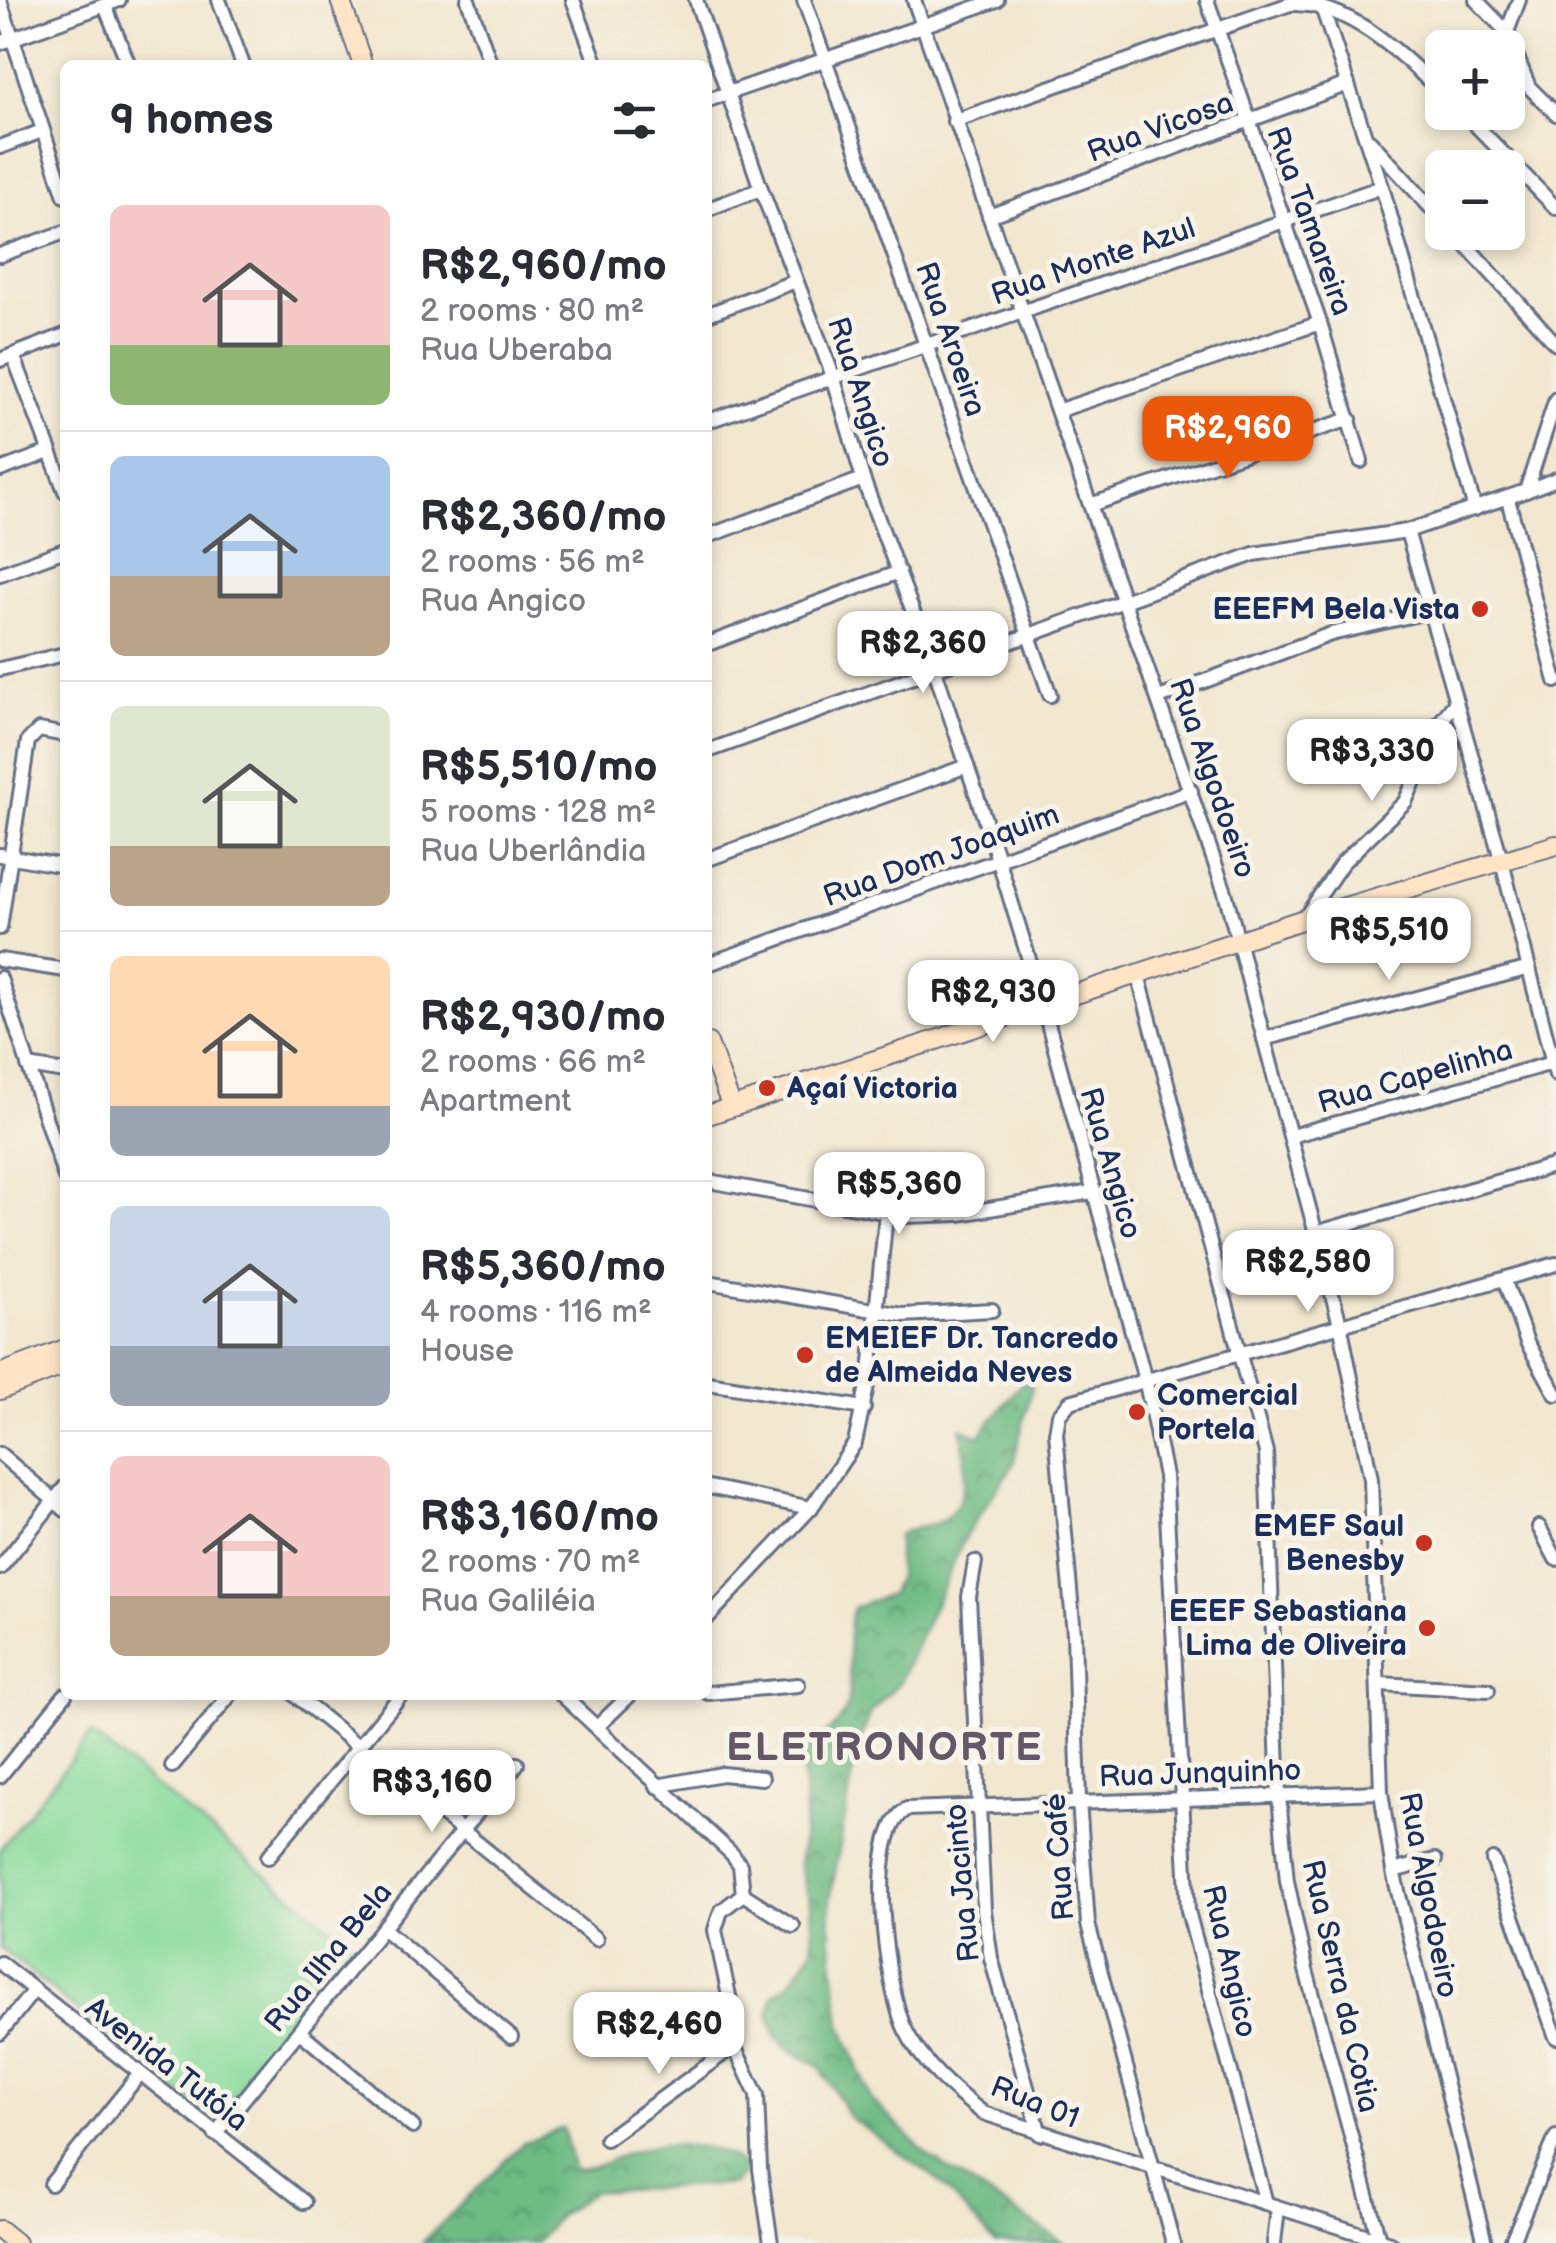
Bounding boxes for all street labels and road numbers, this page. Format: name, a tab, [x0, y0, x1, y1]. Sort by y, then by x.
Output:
street label: Rua Vicosa	[1082, 85, 1238, 171]
street label: Rua Tamareira	[1258, 122, 1360, 321]
street label: Rua Monte Azul	[987, 210, 1200, 314]
street label: Rua Aroeira	[907, 257, 993, 421]
street label: Rua Angico	[819, 313, 901, 472]
street label: Rua Algodoeiro	[1161, 674, 1263, 883]
street label: Rua Dom Joaquim	[819, 797, 1064, 915]
street label: Rua Capelinha	[1314, 1032, 1517, 1122]
street label: Rua Angico	[1071, 1083, 1149, 1243]
street label: Rua Junquinho	[1098, 1752, 1302, 1796]
street label: Rua Algodoeiro	[1390, 1789, 1466, 2001]
street label: Rua Café	[1038, 1792, 1082, 1922]
street label: Rua Jacinto	[938, 1802, 988, 1964]
street label: Rua Serra da Cotia	[1293, 1856, 1387, 2116]
street label: Rua Ilha Bela	[257, 1875, 400, 2040]
street label: Rua Angico	[1194, 1881, 1264, 2041]
street label: Avenida Tutóia	[78, 1990, 255, 2139]
street label: Rua 01	[985, 2069, 1084, 2137]

